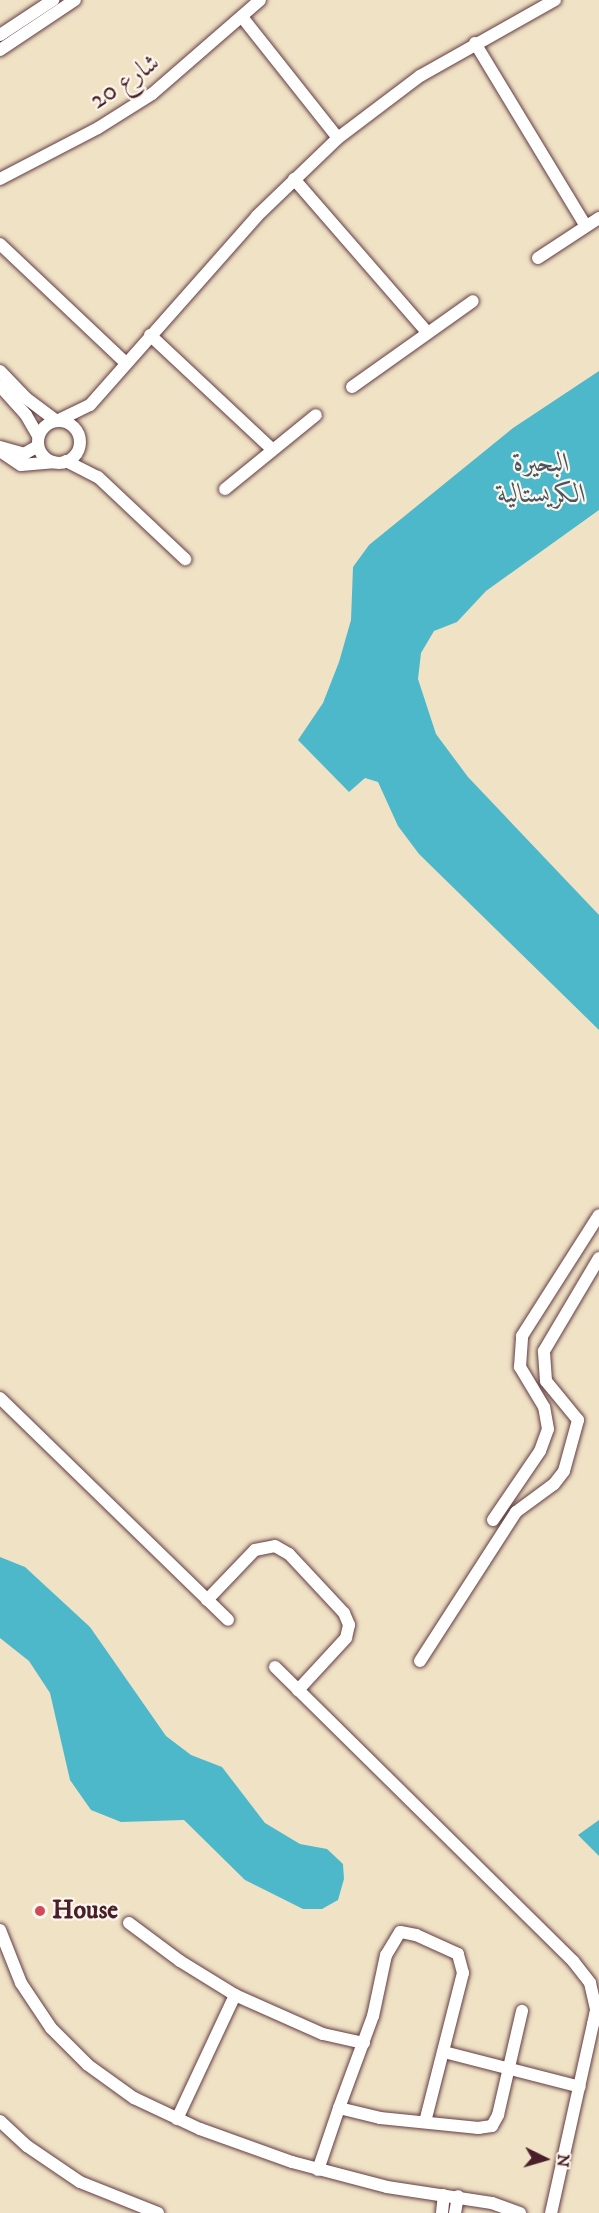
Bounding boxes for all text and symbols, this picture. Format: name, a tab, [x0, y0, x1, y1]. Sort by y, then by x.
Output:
street label: شارع 20	[84, 47, 166, 117]
water label: البحيرة الكريستالية	[497, 447, 587, 510]
place label: House	[52, 1895, 118, 1927]
marker: House	[33, 1904, 47, 1918]
north arrow	[515, 2129, 575, 2189]
text: N	[552, 2153, 573, 2168]

